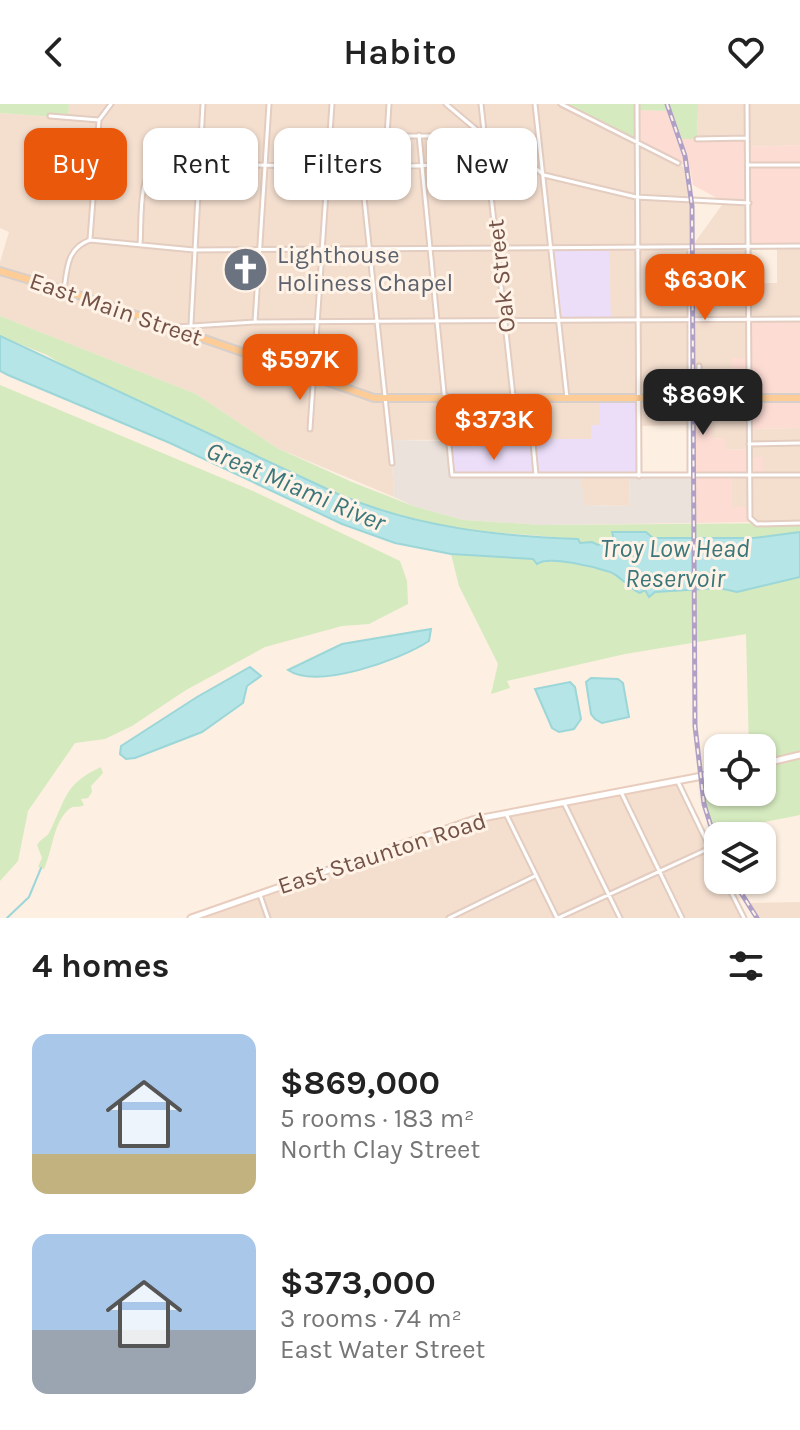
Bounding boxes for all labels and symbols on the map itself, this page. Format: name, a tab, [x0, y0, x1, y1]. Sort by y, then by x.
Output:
street label: Oak Street	[481, 218, 521, 334]
place label: Lighthouse Holiness Chapel	[277, 241, 453, 297]
church icon: Lighthouse Holiness Chapel	[222, 245, 270, 293]
pin: $630K	[649, 254, 761, 322]
street label: East Main Street	[26, 266, 206, 352]
pin: $597K	[244, 334, 356, 402]
pin: $869K	[647, 369, 759, 437]
pin: $373K	[438, 394, 550, 462]
water label: Great Miami River	[201, 435, 391, 539]
water label: Troy Low Head Reservoir	[600, 533, 750, 594]
street label: East Staunton Road	[274, 806, 490, 900]

